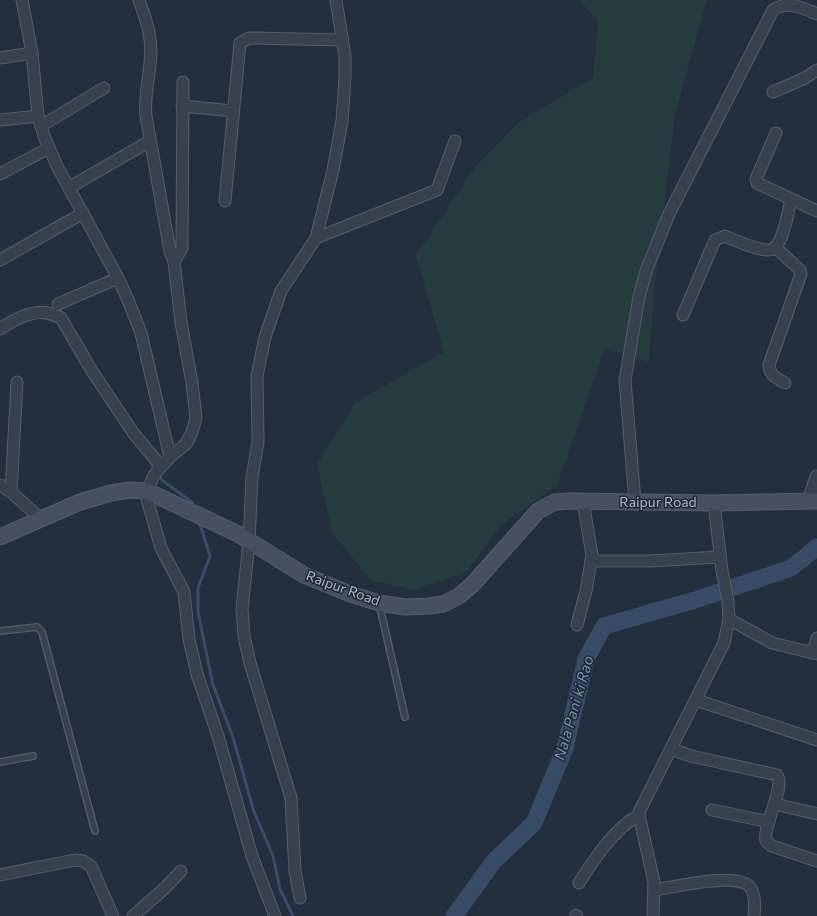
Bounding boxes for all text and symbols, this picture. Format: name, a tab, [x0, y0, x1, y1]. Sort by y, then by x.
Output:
street label: Raipur Road	[619, 493, 697, 510]
street label: Raipur Road	[304, 566, 382, 609]
water label: Nala Pani ki Rao	[550, 653, 597, 762]

